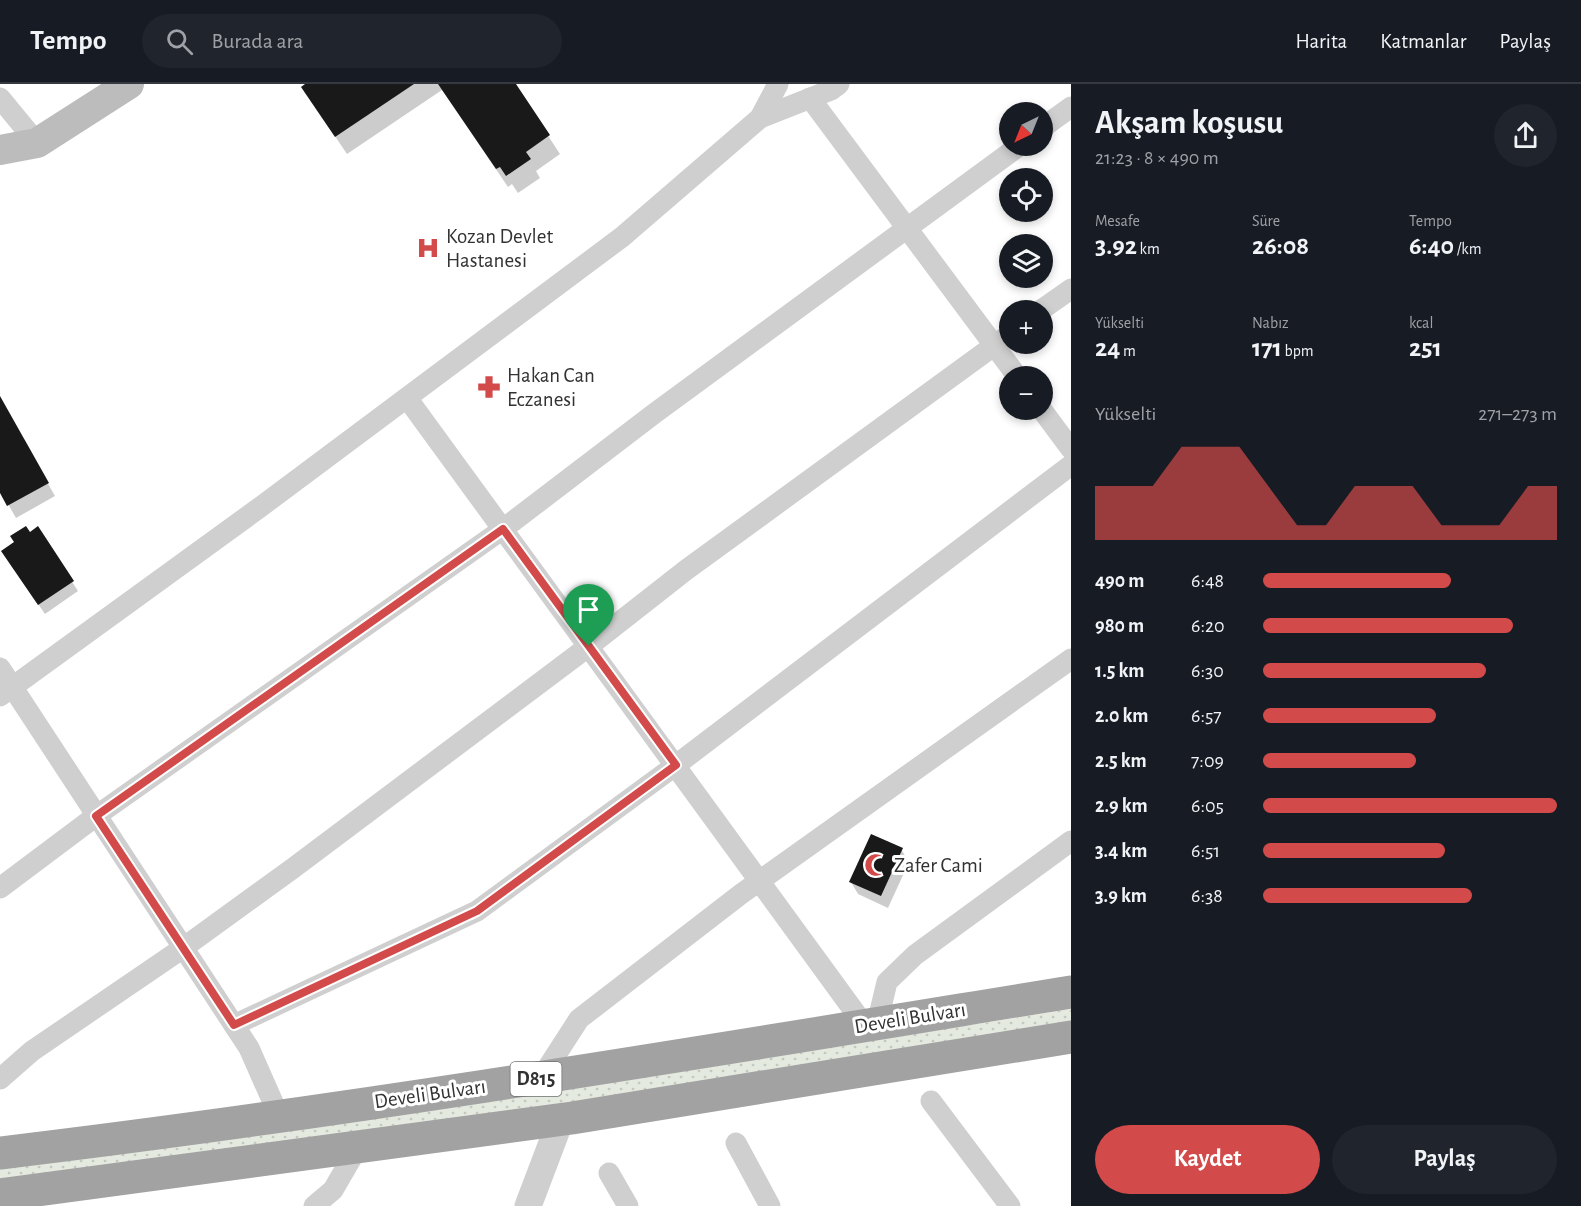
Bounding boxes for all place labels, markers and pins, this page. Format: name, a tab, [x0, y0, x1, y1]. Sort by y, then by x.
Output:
place label: Kozan Devlet Hastanesi	[446, 226, 553, 271]
hospital icon: Kozan Devlet Hastanesi	[415, 235, 441, 261]
place label: Hakan Can Eczanesi	[507, 365, 595, 410]
pharmacy icon: Hakan Can Eczanesi	[476, 374, 502, 400]
pin	[563, 584, 614, 646]
mosque icon: Zafer Cami	[863, 852, 889, 878]
place label: Zafer Cami	[894, 855, 983, 876]

